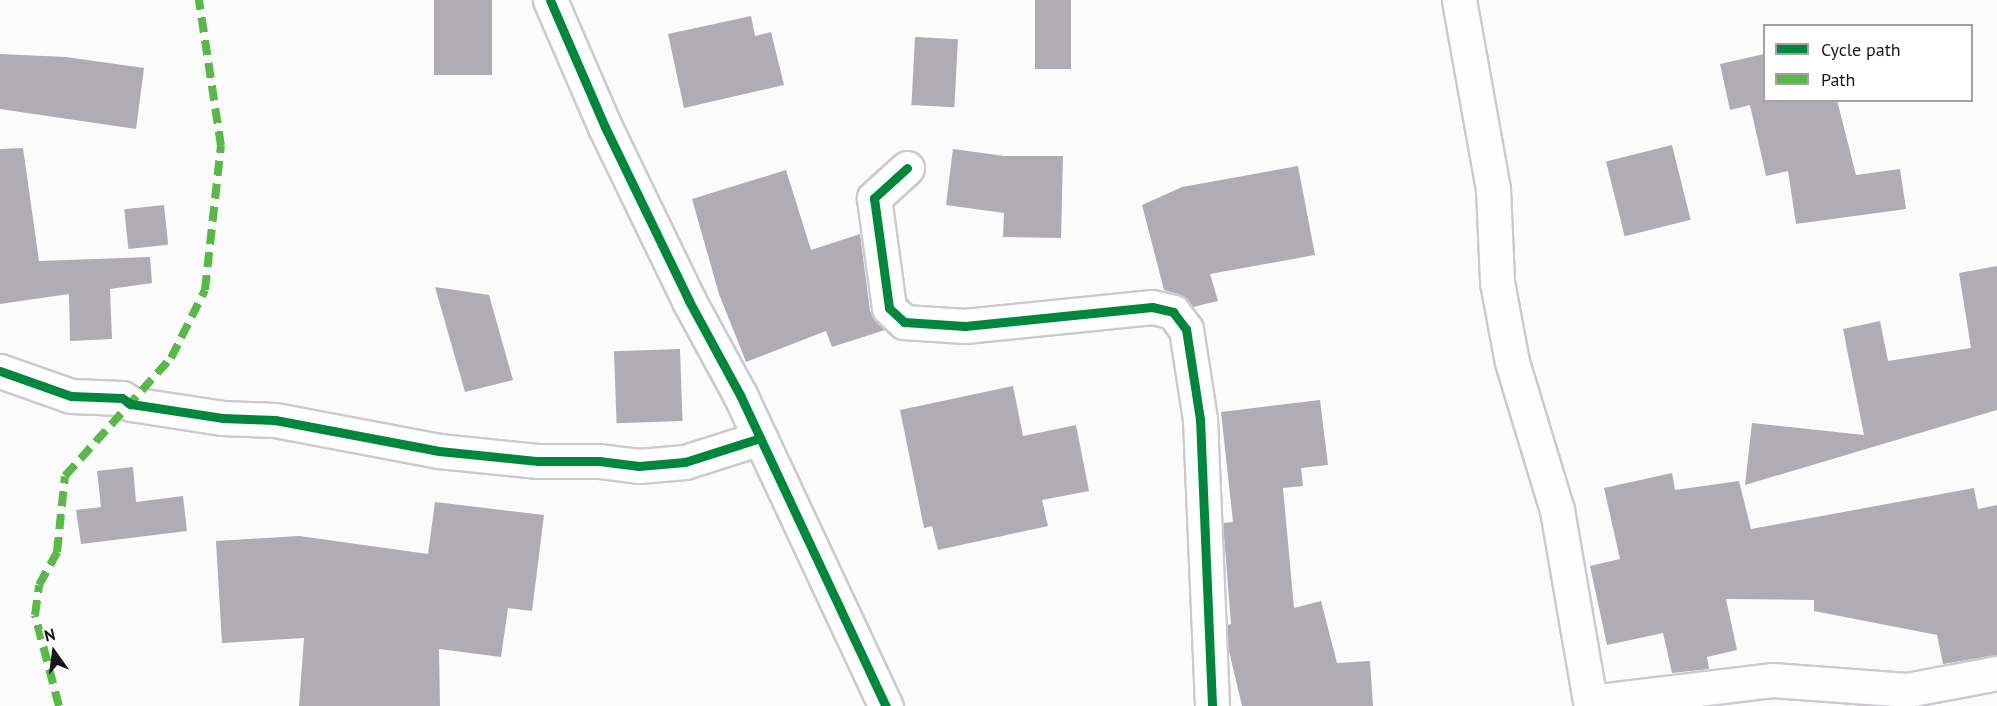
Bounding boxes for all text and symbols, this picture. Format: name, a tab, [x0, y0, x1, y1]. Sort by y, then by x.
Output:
legend	[1763, 24, 1973, 102]
text: Cycle path	[1821, 38, 1901, 61]
text: Path	[1821, 68, 1855, 91]
north arrow	[24, 622, 84, 682]
text: N	[42, 624, 57, 646]

